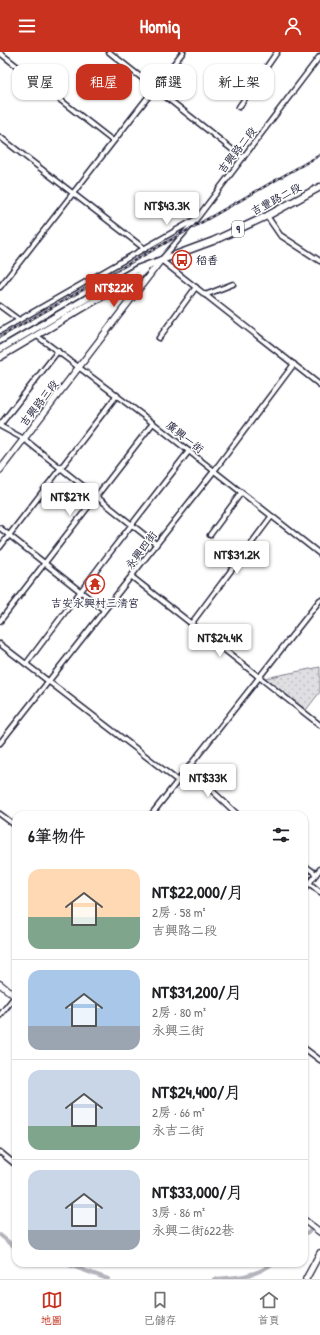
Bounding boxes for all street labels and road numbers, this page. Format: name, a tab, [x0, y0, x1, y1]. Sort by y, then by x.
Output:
street label: 吉興路二段	[215, 124, 259, 176]
street label: 吉豐路二段	[248, 180, 304, 218]
road number: 9	[232, 221, 244, 237]
street label: 吉興路三段	[17, 377, 61, 429]
street label: 廣興一街	[163, 418, 207, 457]
street label: 永興四街	[122, 527, 160, 572]

